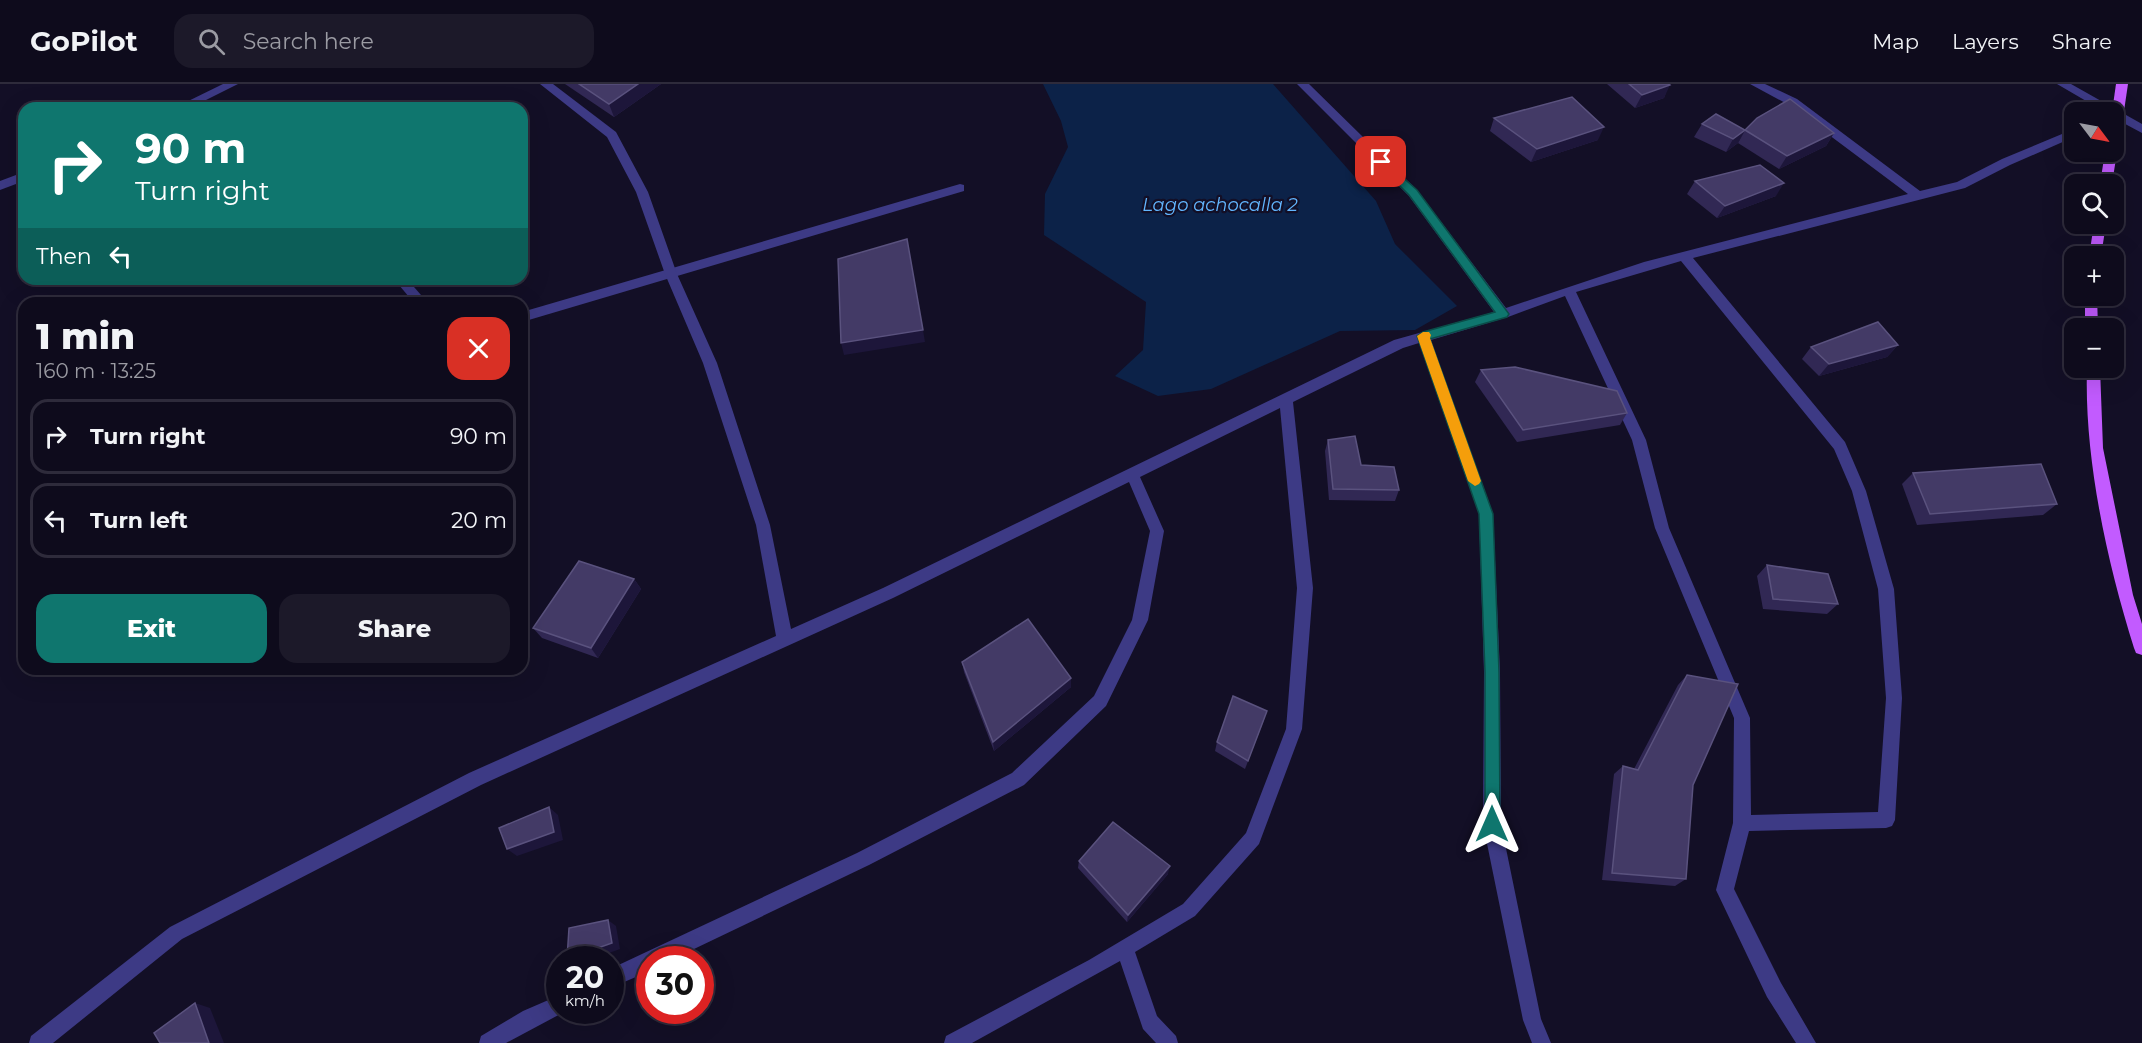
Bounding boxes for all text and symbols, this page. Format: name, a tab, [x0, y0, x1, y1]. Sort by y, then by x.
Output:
search box	[174, 14, 594, 68]
text: GoPilot	[30, 24, 138, 58]
icon: search	[195, 25, 228, 58]
text: Search here	[243, 28, 374, 55]
text: Map	[1872, 29, 1919, 54]
text: Layers	[1952, 29, 2019, 54]
text: Share	[2052, 29, 2112, 54]
north arrow	[2064, 102, 2124, 162]
map controls	[2064, 102, 2124, 378]
text: 90 m	[135, 122, 246, 174]
icon: right	[36, 126, 114, 204]
pin	[1355, 136, 1406, 187]
icon: arrive	[1364, 145, 1397, 178]
text: Turn right	[135, 174, 270, 207]
button: search	[2064, 174, 2124, 234]
water label: Lago achocalla 2	[1142, 194, 1298, 216]
icon: left	[104, 240, 137, 273]
text: Then	[36, 243, 92, 270]
button: +	[2064, 246, 2124, 306]
text: 1 min	[36, 314, 135, 358]
button: close	[447, 317, 510, 380]
button: −	[2064, 318, 2124, 378]
text: 160 m · 13:25	[36, 359, 156, 383]
icon: right	[39, 420, 72, 453]
text: Turn right	[90, 423, 205, 450]
text: 90 m	[450, 423, 507, 450]
icon: left	[39, 504, 72, 537]
text: Turn left	[90, 507, 188, 534]
text: 20 m	[451, 507, 507, 534]
button: Exit	[36, 594, 267, 663]
button: Share	[279, 594, 510, 663]
position arrow	[1460, 792, 1524, 856]
speed limit sign: 30	[636, 946, 714, 1024]
text: 20	[566, 959, 604, 996]
text: km/h	[565, 991, 605, 1010]

